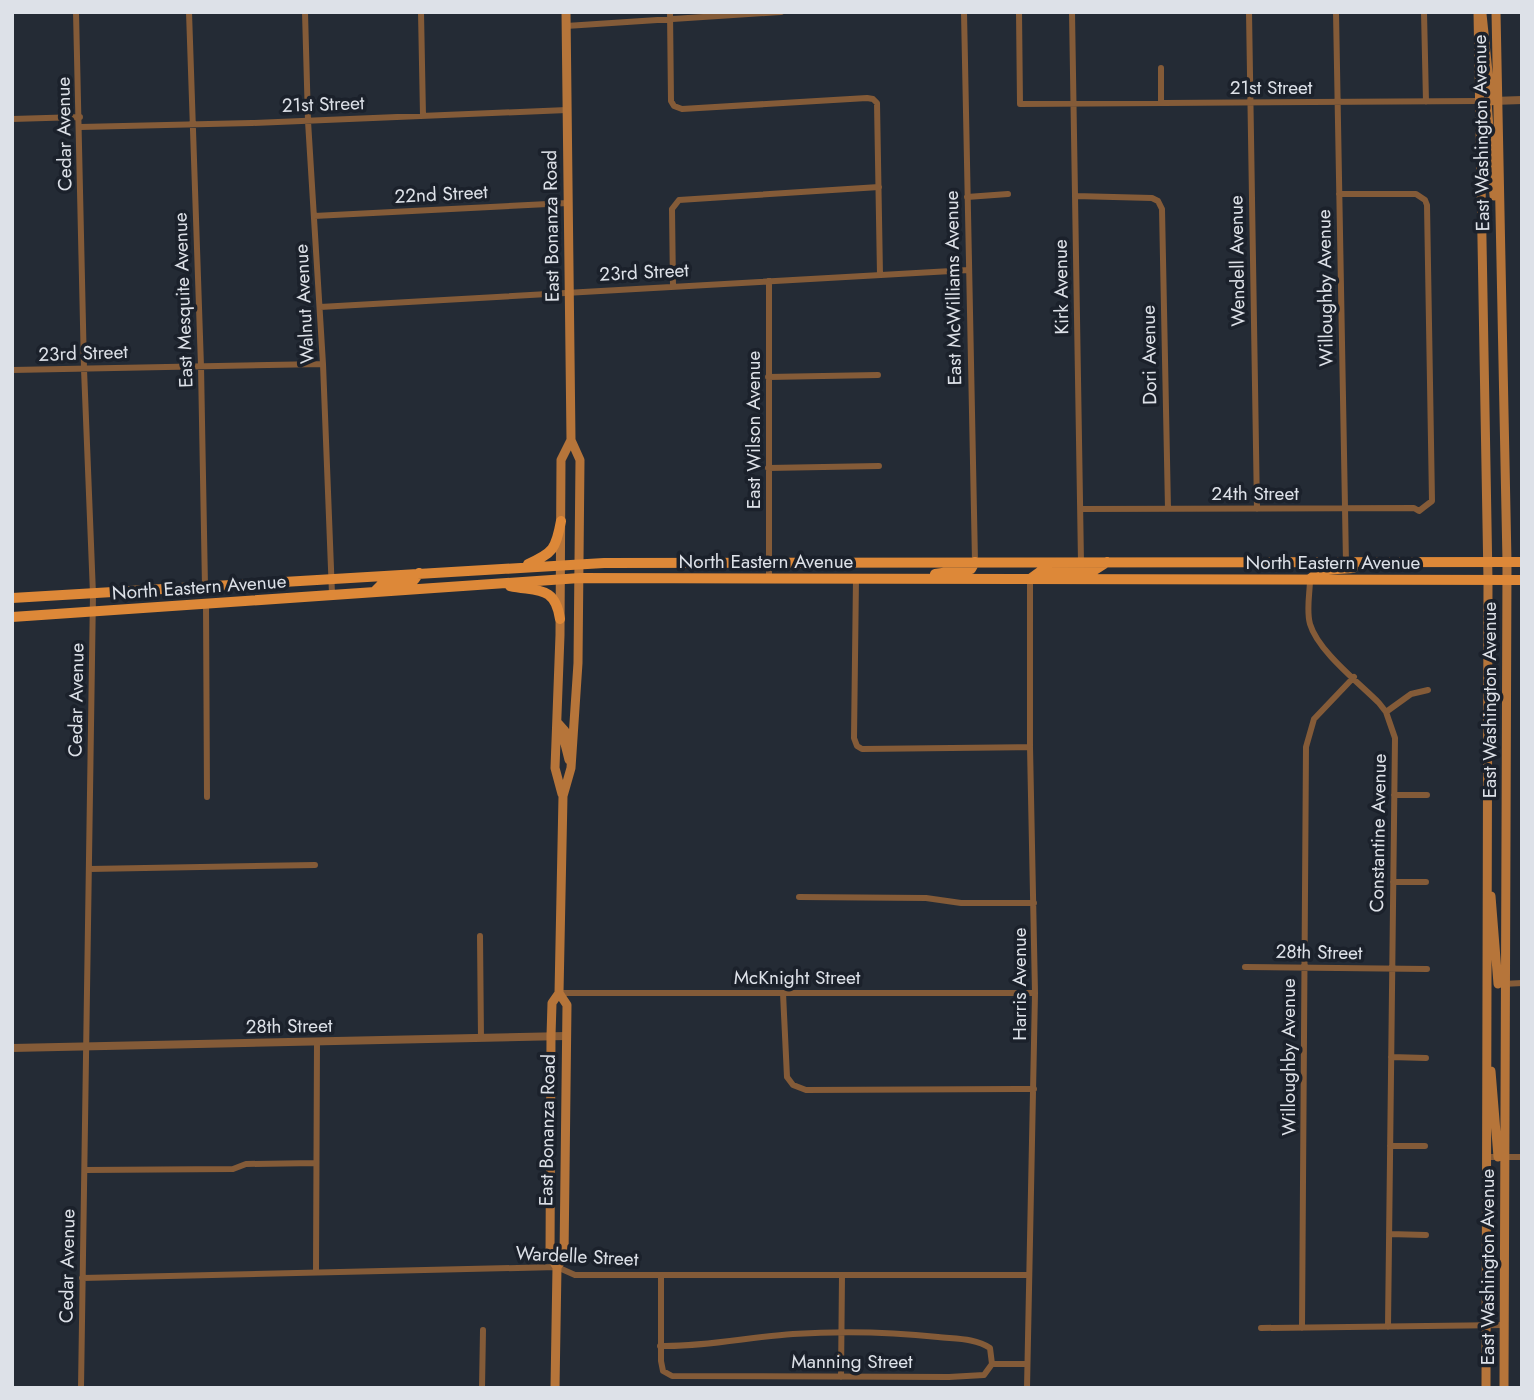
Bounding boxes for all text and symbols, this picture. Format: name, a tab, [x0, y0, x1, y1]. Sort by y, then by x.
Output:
street label: East Washington Avenue	[1466, 34, 1496, 232]
street label: 21st Street	[1230, 74, 1313, 101]
street label: Cedar Avenue	[50, 76, 78, 191]
street label: 21st Street	[281, 89, 365, 119]
street label: East Bonanza Road	[536, 150, 566, 302]
street label: 22nd Street	[394, 178, 489, 210]
street label: East McWilliams Avenue	[938, 190, 968, 386]
street label: Wendell Avenue	[1222, 195, 1252, 327]
street label: Willoughby Avenue	[1310, 209, 1340, 367]
street label: East Mesquite Avenue	[166, 212, 200, 388]
street label: Kirk Avenue	[1047, 239, 1075, 335]
street label: Walnut Avenue	[287, 243, 321, 365]
street label: 23rd Street	[599, 256, 690, 288]
street label: Dori Avenue	[1135, 305, 1163, 405]
street label: 23rd Street	[38, 338, 129, 368]
street label: East Wilson Avenue	[740, 351, 767, 509]
street label: 24th Street	[1211, 480, 1299, 507]
street label: North Eastern Avenue	[679, 548, 854, 575]
street label: North Eastern Avenue	[1246, 549, 1421, 576]
street label: North Eastern Avenue	[111, 567, 287, 607]
street label: East Washington Avenue	[1476, 601, 1503, 798]
street label: Cedar Avenue	[62, 642, 90, 757]
street label: Constantine Avenue	[1363, 753, 1393, 913]
street label: Harris Avenue	[1006, 927, 1033, 1041]
street label: 28th Street	[1275, 938, 1363, 966]
street label: McKnight Street	[734, 964, 861, 991]
street label: Willoughby Avenue	[1275, 978, 1302, 1136]
street label: 28th Street	[245, 1012, 333, 1040]
street label: East Bonanza Road	[532, 1054, 562, 1206]
street label: East Washington Avenue	[1474, 1168, 1501, 1365]
street label: Cedar Avenue	[53, 1208, 81, 1323]
street label: Wardelle Street	[515, 1239, 639, 1273]
street label: Manning Street	[791, 1348, 913, 1375]

